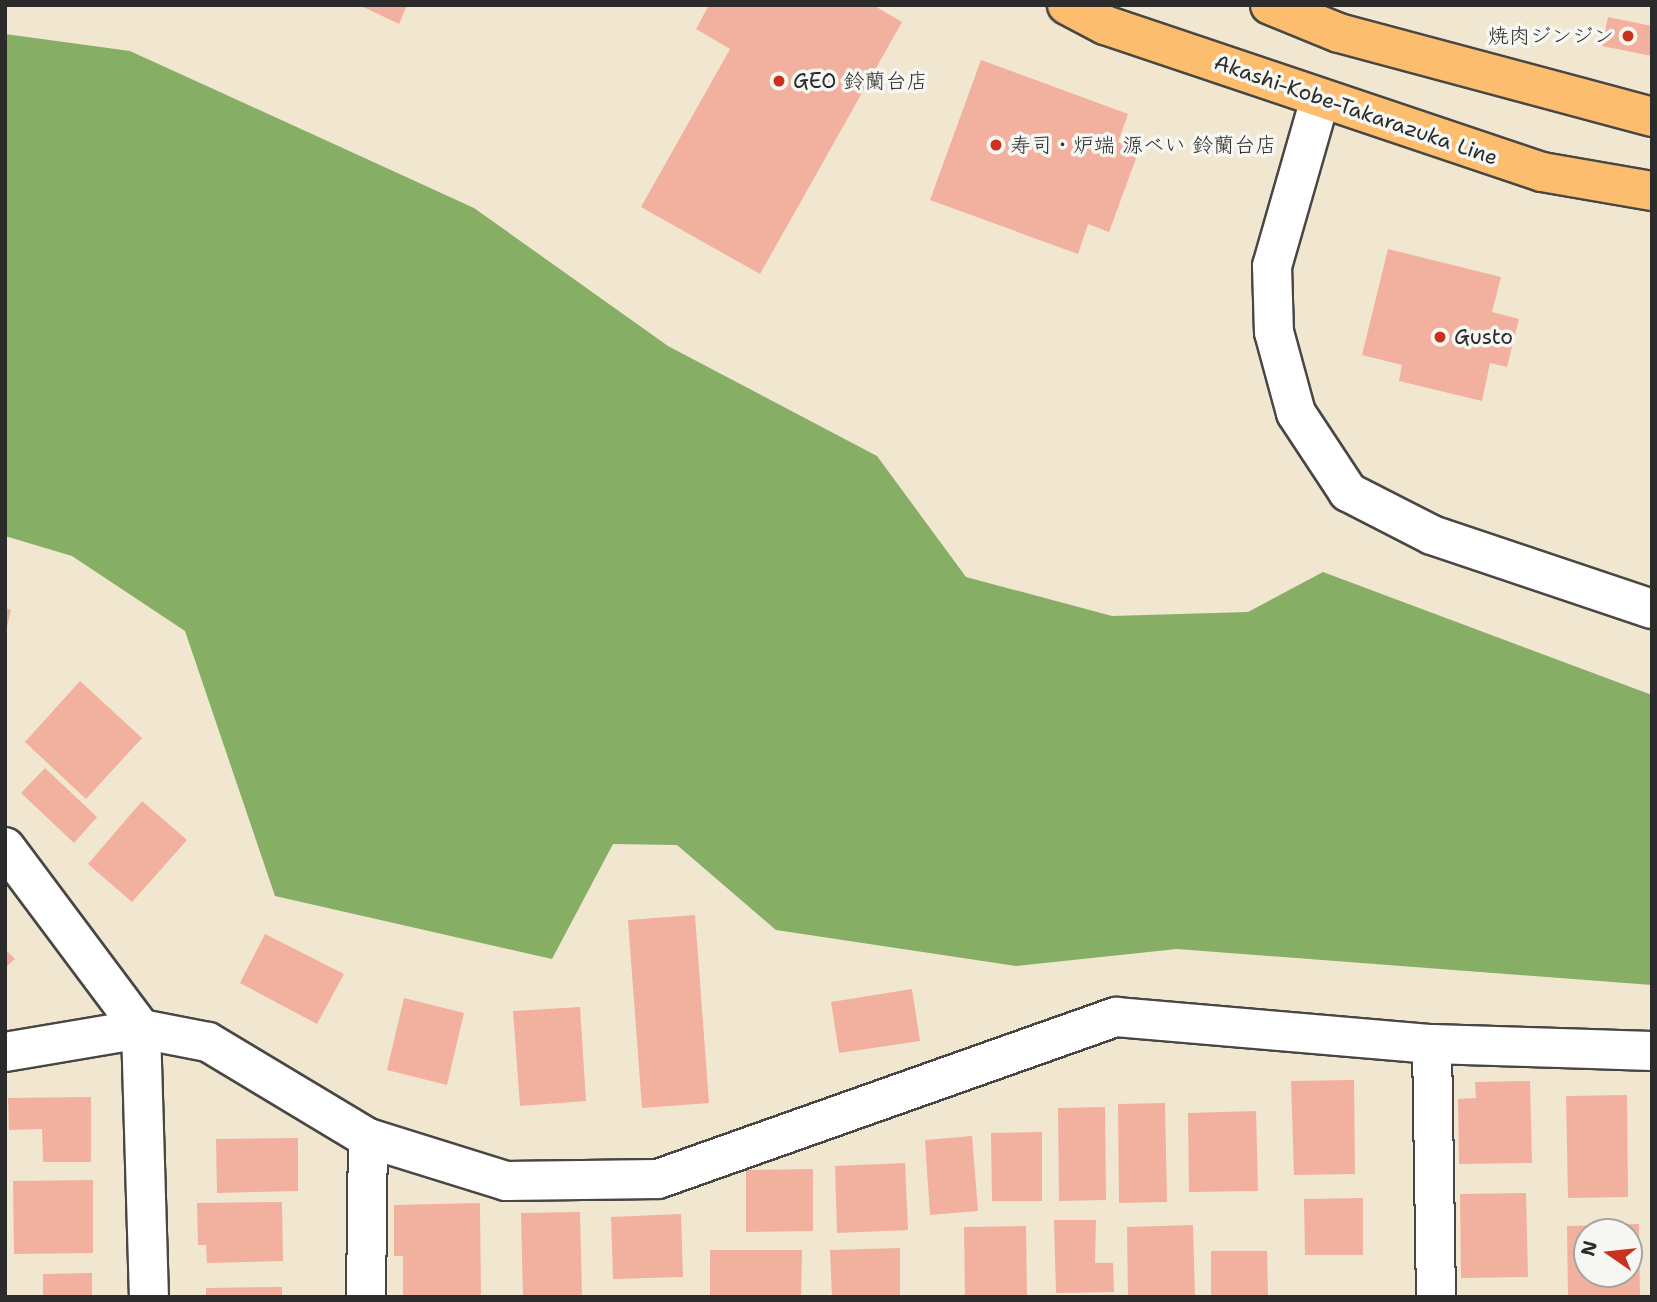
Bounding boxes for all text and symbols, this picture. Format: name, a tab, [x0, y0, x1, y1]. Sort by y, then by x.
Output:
place label: 焼肉ジンジン	[1488, 23, 1614, 49]
marker: 焼肉ジンジン	[1620, 28, 1636, 44]
street label: Akashi-Kobe-Takarazuka Line	[1211, 50, 1501, 170]
place label: GEO 鈴蘭台店	[793, 68, 927, 94]
marker: GEO 鈴蘭台店	[771, 73, 787, 89]
place label: 寿司・炉端 源べい 鈴蘭台店	[1010, 132, 1276, 158]
marker: 寿司・炉端 源べい 鈴蘭台店	[988, 137, 1004, 153]
place label: Gusto	[1454, 324, 1513, 350]
marker: Gusto	[1432, 329, 1448, 345]
north arrow	[1573, 1218, 1643, 1288]
text: N	[1575, 1238, 1603, 1259]

